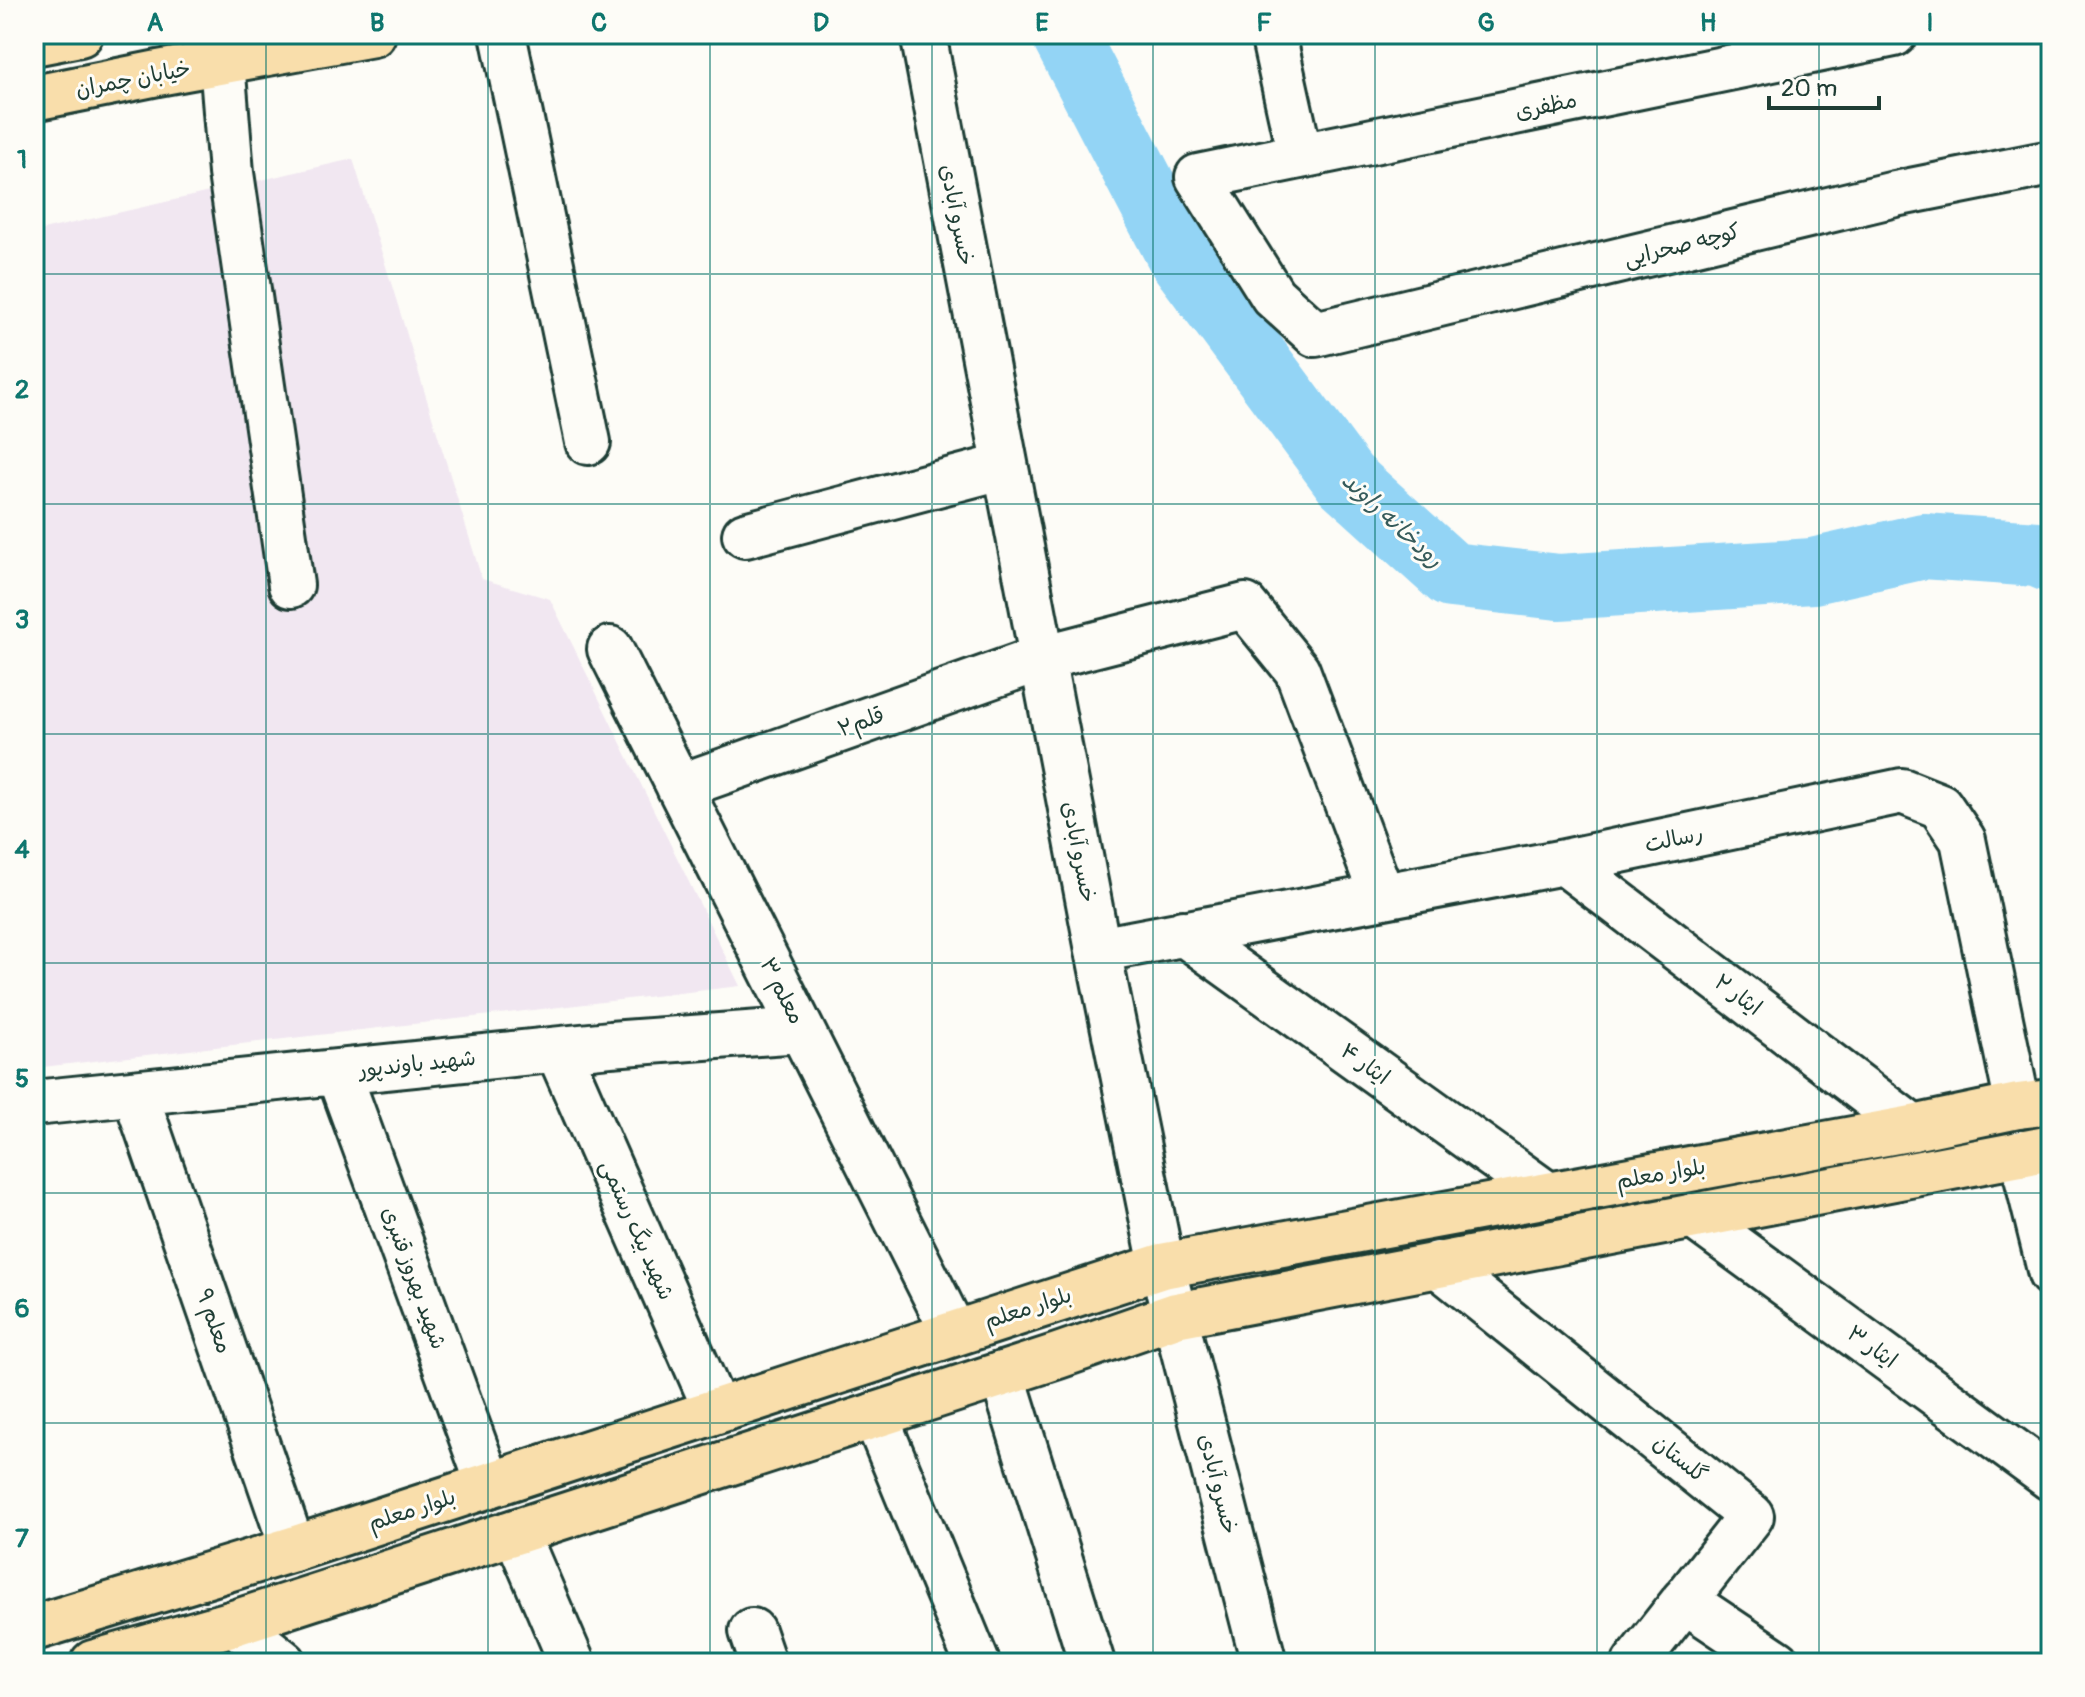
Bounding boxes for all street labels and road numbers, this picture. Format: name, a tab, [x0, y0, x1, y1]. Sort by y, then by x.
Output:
street label: خیابان چمران	[73, 54, 193, 104]
street label: مظفری	[1513, 86, 1579, 126]
street label: خسرو آبادی	[933, 162, 981, 268]
street label: کوچه صحرایی	[1621, 217, 1743, 273]
street label: قلم۲	[834, 701, 889, 745]
street label: خسرو آبادی	[1055, 799, 1103, 905]
street label: رسالت	[1642, 819, 1706, 859]
street label: معلم ۳	[752, 953, 811, 1030]
street label: ایثار ۲	[1709, 968, 1767, 1022]
street label: ایثار ۴	[1335, 1037, 1395, 1091]
street label: شهید باوندپور	[356, 1044, 477, 1084]
street label: بلوار معلم	[1614, 1152, 1708, 1198]
street label: شهید بیگ رستمی	[594, 1156, 680, 1304]
street label: شهید بهروز قنبری	[375, 1203, 453, 1353]
street label: بلوار معلم	[981, 1281, 1076, 1337]
street label: معلم ۹	[188, 1285, 238, 1358]
street label: ایثار ۳	[1841, 1319, 1903, 1375]
street label: گلستان	[1647, 1429, 1713, 1489]
street label: خسرو آبادی	[1192, 1431, 1244, 1537]
street label: بلوار معلم	[365, 1483, 460, 1539]

